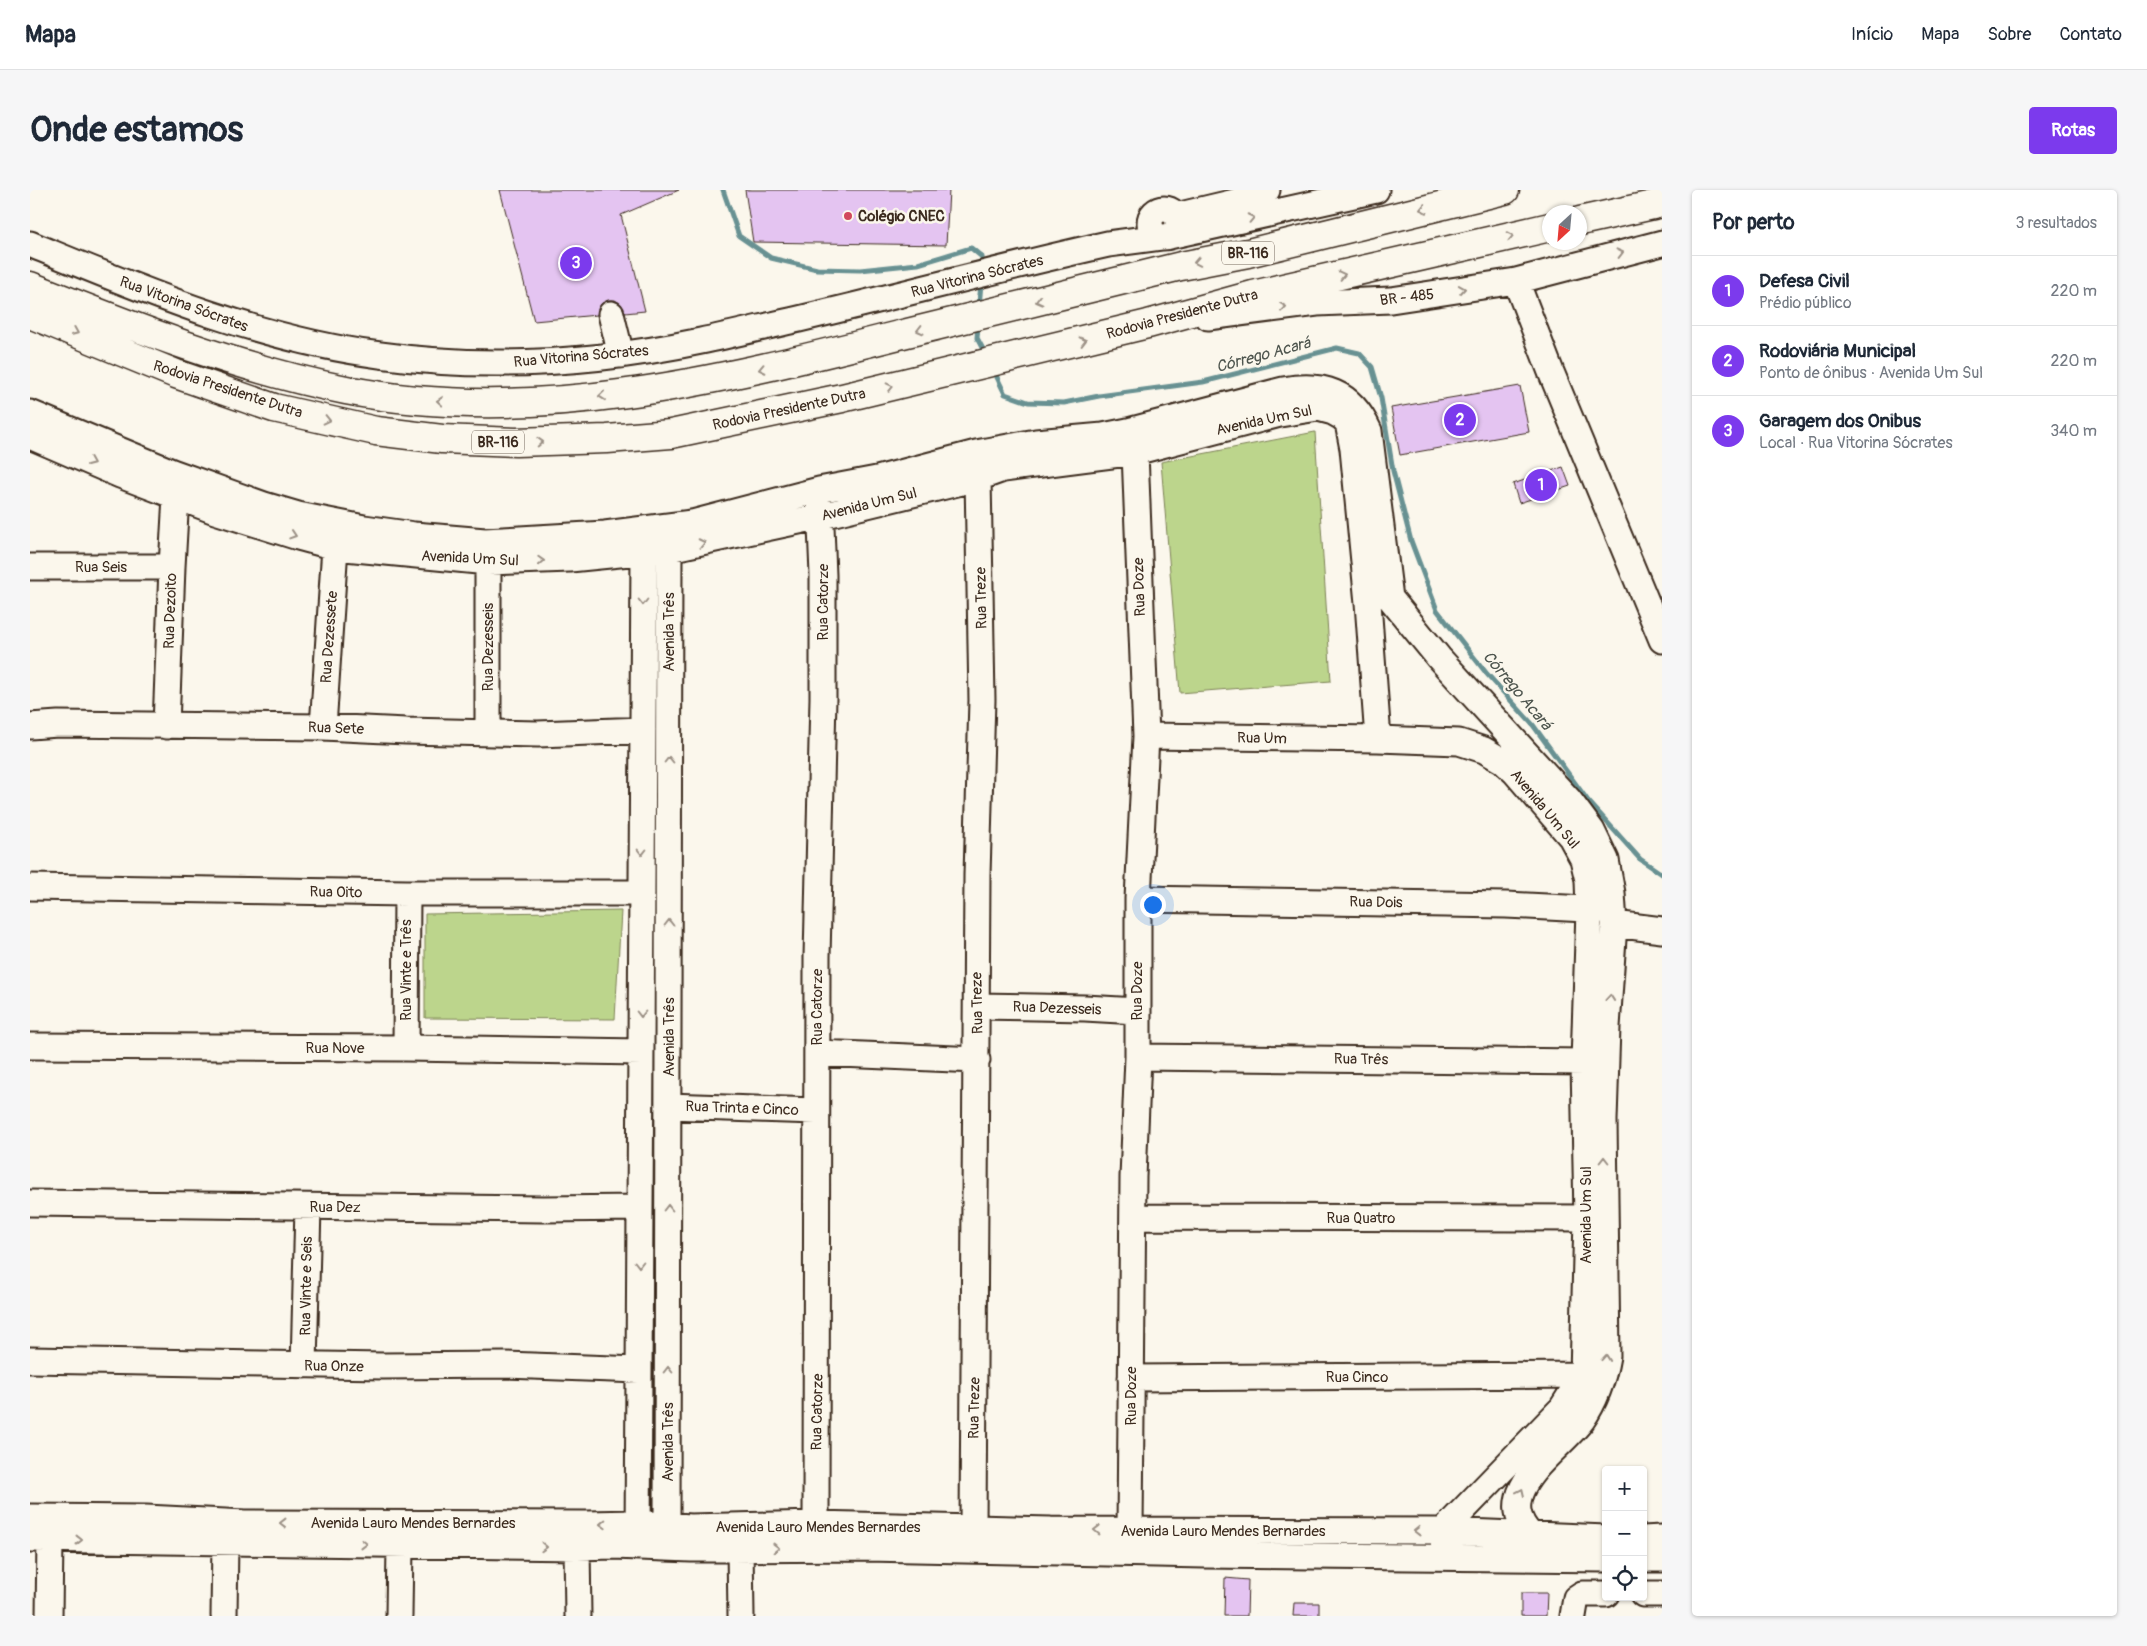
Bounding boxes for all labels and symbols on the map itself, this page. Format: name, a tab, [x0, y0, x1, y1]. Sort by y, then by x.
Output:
one-way arrow	[1419, 203, 1428, 214]
north arrow	[1542, 205, 1587, 250]
place label: Colégio CNEC	[858, 207, 945, 226]
marker: Colégio CNEC	[842, 210, 854, 222]
one-way arrow	[1247, 214, 1256, 224]
one-way arrow	[1506, 231, 1515, 241]
road number: BR-116	[1222, 242, 1274, 264]
pin: 3	[560, 244, 592, 282]
one-way arrow	[1616, 248, 1625, 259]
street label: Rua Vitorina Sócrates	[909, 251, 1045, 302]
one-way arrow	[1192, 257, 1201, 267]
one-way arrow	[1337, 270, 1346, 281]
street label: Rua Vitorina Sócrates	[117, 272, 251, 337]
street label: Rodovia Presidente Dutra	[1104, 285, 1260, 344]
street label: BR - 485	[1379, 285, 1435, 310]
one-way arrow	[1458, 285, 1466, 295]
one-way arrow	[1035, 295, 1043, 305]
one-way arrow	[1279, 302, 1287, 313]
one-way arrow	[916, 324, 924, 335]
one-way arrow	[70, 326, 79, 337]
water label: Córrego Acará	[1214, 332, 1314, 377]
one-way arrow	[1078, 336, 1087, 347]
street label: Rua Vitorina Sócrates	[513, 341, 650, 372]
street label: Rodovia Presidente Dutra	[151, 356, 305, 423]
one-way arrow	[758, 363, 767, 374]
one-way arrow	[886, 382, 895, 393]
street label: Rodovia Presidente Dutra	[711, 384, 867, 435]
one-way arrow	[598, 390, 606, 401]
one-way arrow	[436, 395, 444, 406]
street label: Avenida Um Sul	[1214, 401, 1314, 440]
pin: 2	[1444, 401, 1476, 439]
one-way arrow	[323, 414, 332, 425]
road number: BR-116	[472, 430, 524, 454]
one-way arrow	[537, 436, 545, 447]
one-way arrow	[86, 456, 95, 467]
pin: 1	[1525, 466, 1557, 504]
street label: Avenida Um Sul	[819, 483, 919, 526]
one-way arrow	[288, 530, 297, 540]
one-way arrow	[697, 538, 706, 548]
street label: Avenida Um Sul	[421, 546, 519, 571]
one-way arrow	[537, 555, 545, 566]
street label: Rua Doze	[1129, 557, 1150, 617]
street label: Rua Seis	[75, 558, 127, 577]
street label: Rua Catorze	[814, 563, 833, 640]
street label: Rua Treze	[971, 566, 992, 629]
street label: Rua Dezoito	[160, 573, 181, 649]
street label: Rua Dezessete	[317, 590, 342, 684]
street label: Avenida Três	[660, 592, 679, 672]
one-way arrow	[638, 598, 648, 606]
street label: Rua Dezesseis	[479, 602, 498, 691]
water label: Córrego Acará	[1478, 647, 1557, 735]
street label: Rua Sete	[308, 718, 365, 739]
street label: Rua Um	[1237, 729, 1287, 748]
one-way arrow	[664, 756, 674, 764]
street label: Avenida Um Sul	[1506, 766, 1583, 853]
one-way arrow	[637, 848, 647, 856]
street label: Rua Oito	[309, 883, 363, 902]
your location	[1140, 892, 1166, 918]
street label: Rua Dois	[1349, 893, 1403, 912]
one-way arrow	[664, 918, 674, 926]
street label: Rua Vinte e Três	[397, 919, 416, 1021]
street label: Rua Doze	[1128, 961, 1147, 1021]
street label: Rua Catorze	[808, 968, 827, 1045]
street label: Rua Treze	[967, 971, 988, 1034]
one-way arrow	[1604, 994, 1615, 1002]
street label: Avenida Três	[660, 997, 679, 1077]
street label: Rua Dezesseis	[1012, 997, 1102, 1020]
one-way arrow	[636, 1011, 646, 1019]
street label: Rua Nove	[306, 1039, 365, 1058]
street label: Rua Três	[1334, 1050, 1389, 1069]
street label: Rua Trinta e Cinco	[685, 1097, 799, 1120]
one-way arrow	[1599, 1156, 1609, 1164]
street label: Avenida Um Sul	[1577, 1166, 1596, 1264]
street label: Rua Dez	[309, 1198, 361, 1217]
one-way arrow	[663, 1203, 673, 1211]
street label: Rua Quatro	[1327, 1209, 1395, 1228]
street label: Rua Vinte e Seis	[296, 1236, 317, 1336]
one-way arrow	[634, 1261, 644, 1269]
one-way arrow	[1600, 1353, 1611, 1361]
street label: Rua Onze	[304, 1356, 365, 1377]
one-way arrow	[663, 1366, 673, 1374]
street label: Rua Doze	[1122, 1366, 1141, 1426]
street label: Rua Cinco	[1326, 1368, 1388, 1387]
street label: Rua Catorze	[807, 1373, 828, 1451]
street label: Rua Treze	[964, 1376, 985, 1439]
street label: Avenida Três	[659, 1402, 678, 1482]
one-way arrow	[1515, 1488, 1525, 1497]
street label: Avenida Lauro Mendes Bernardes	[310, 1514, 516, 1533]
one-way arrow	[278, 1518, 286, 1528]
street label: Avenida Lauro Mendes Bernardes	[715, 1518, 921, 1537]
one-way arrow	[598, 1519, 606, 1529]
street label: Avenida Lauro Mendes Bernardes	[1120, 1522, 1326, 1541]
one-way arrow	[1093, 1525, 1100, 1535]
one-way arrow	[1413, 1526, 1420, 1536]
one-way arrow	[75, 1535, 83, 1545]
one-way arrow	[360, 1539, 368, 1549]
one-way arrow	[540, 1541, 548, 1552]
one-way arrow	[772, 1543, 780, 1553]

